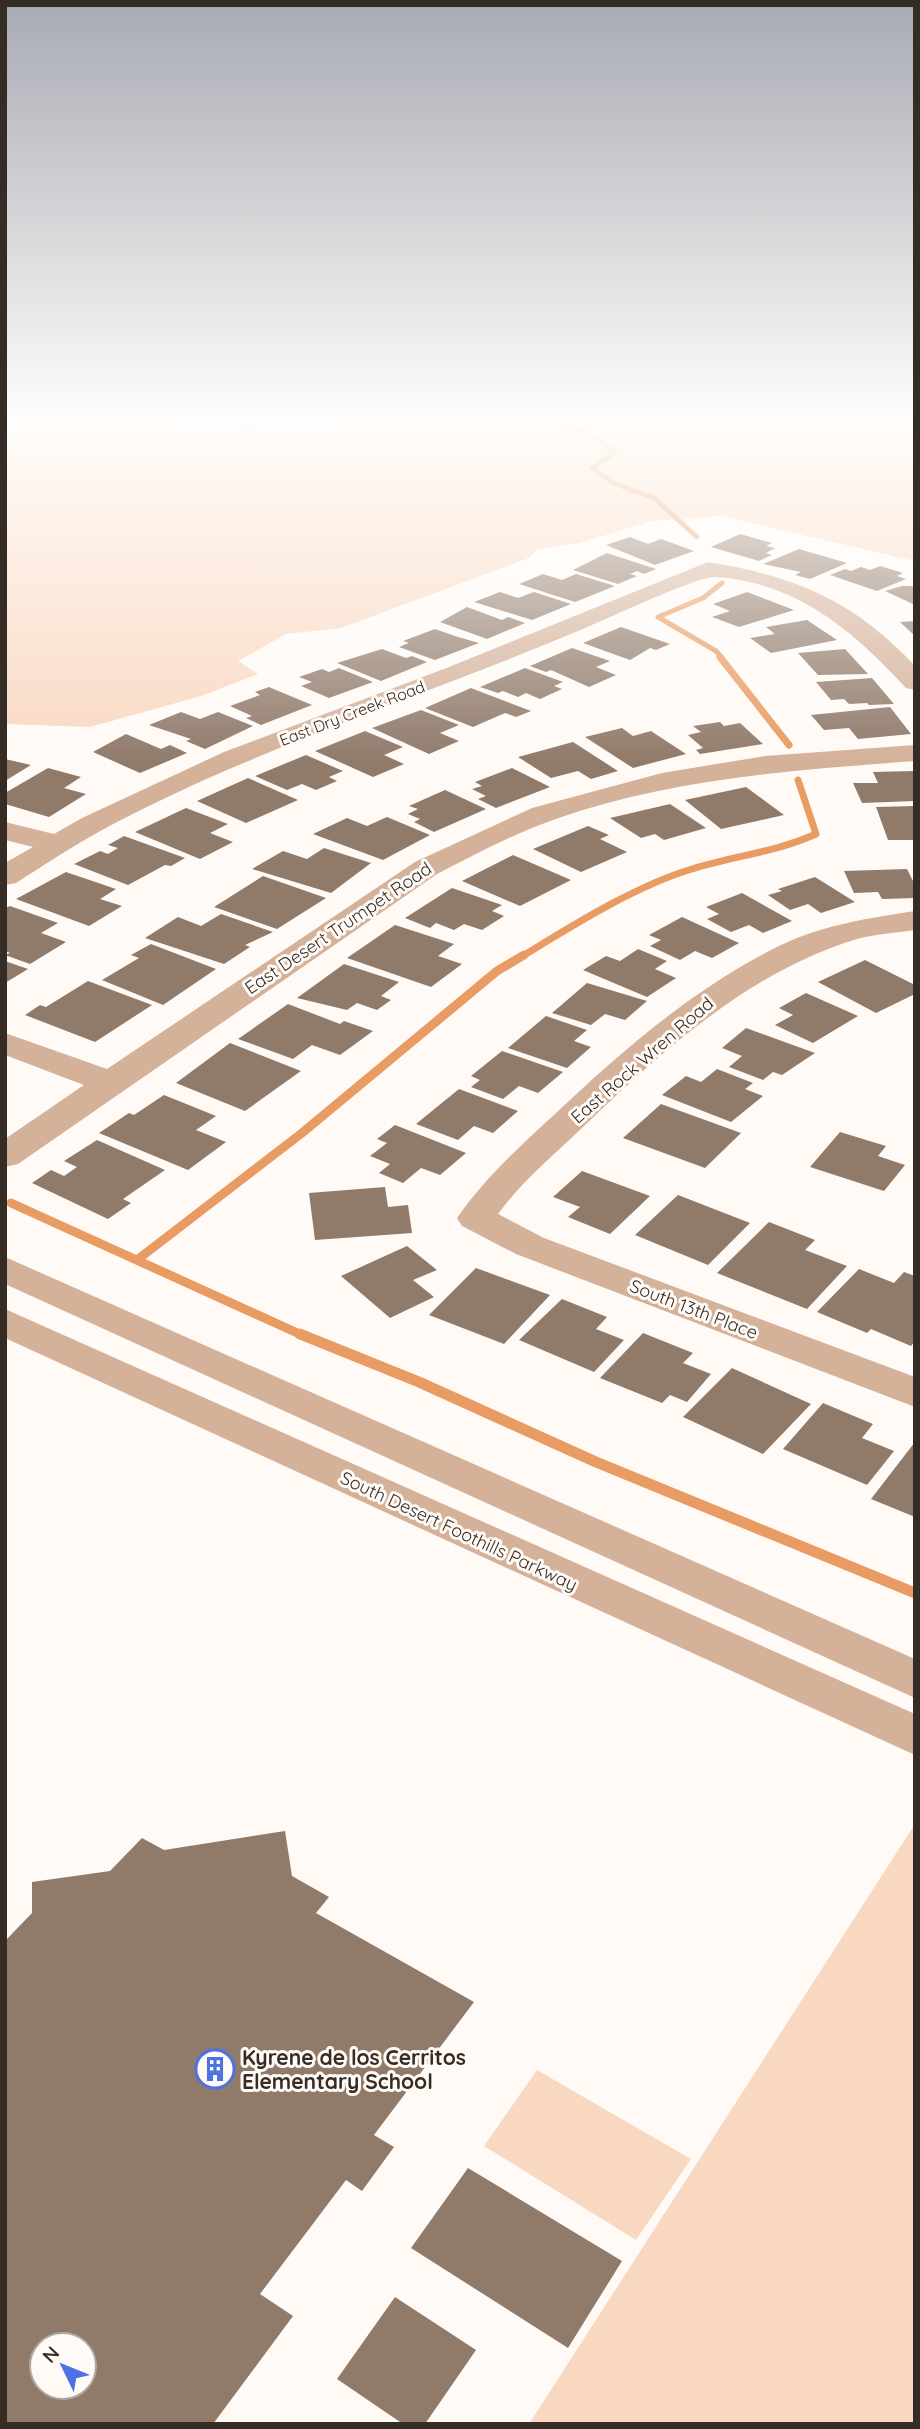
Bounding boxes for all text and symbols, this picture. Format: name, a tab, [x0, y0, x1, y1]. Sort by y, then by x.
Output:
street label: East Dry Creek Road	[276, 676, 428, 750]
street label: East Desert Trumpet Road	[240, 857, 436, 999]
street label: East Rock Wren Road	[566, 992, 718, 1128]
street label: South 13th Place	[627, 1274, 761, 1344]
street label: South Desert Foothills Parkway	[337, 1466, 581, 1596]
place label: Kyrene de los Cerritos Elementary School	[242, 2044, 466, 2094]
building icon: Kyrene de los Cerritos Elementary School	[194, 2048, 236, 2090]
north arrow	[28, 2331, 98, 2401]
text: N	[37, 2341, 64, 2368]

